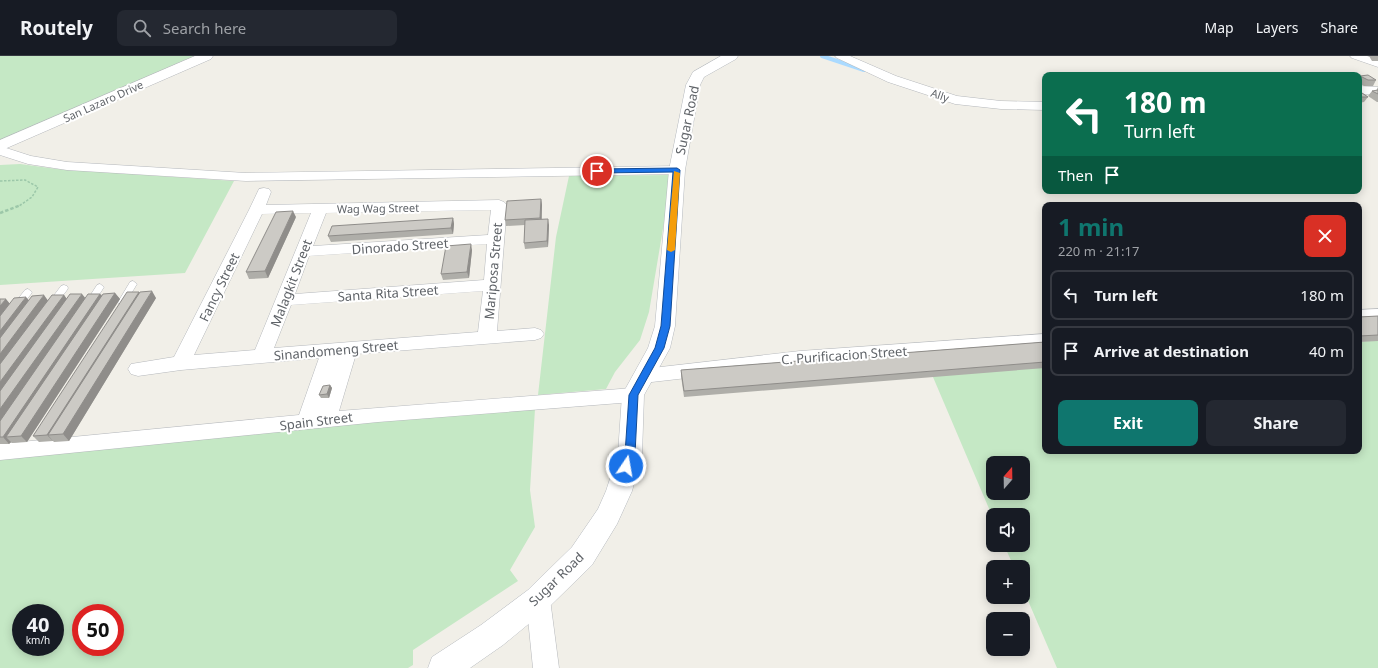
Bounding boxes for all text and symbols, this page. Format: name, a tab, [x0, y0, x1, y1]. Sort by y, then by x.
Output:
search box	[117, 10, 397, 46]
text: Routely	[20, 15, 93, 41]
icon: search	[131, 17, 153, 39]
text: Search here	[163, 18, 246, 38]
text: Map	[1205, 18, 1234, 37]
text: Layers	[1256, 18, 1298, 37]
text: Share	[1320, 18, 1358, 37]
street label: San Lazaro Drive	[61, 77, 145, 125]
text: 180 m	[1124, 83, 1207, 121]
street label: Sugar Road	[671, 84, 703, 156]
street label: Ally	[929, 85, 951, 105]
icon: left	[1058, 88, 1110, 140]
text: Turn left	[1124, 119, 1195, 143]
pin	[580, 154, 614, 188]
icon: arrive	[586, 160, 608, 182]
icon: arrive	[1101, 164, 1123, 186]
text: Then	[1058, 165, 1093, 185]
street label: Wag Wag Street	[337, 200, 419, 216]
text: 1 min	[1058, 210, 1124, 243]
button: close	[1304, 215, 1346, 257]
street label: Mariposa Street	[480, 222, 506, 320]
street label: Dinorado Street	[351, 234, 449, 258]
street label: Malagkit Street	[266, 236, 316, 329]
text: 220 m · 21:17	[1058, 242, 1139, 260]
street label: Fancy Street	[195, 249, 244, 324]
street label: Santa Rita Street	[337, 280, 439, 305]
icon: left	[1060, 284, 1082, 306]
text: Turn left	[1094, 285, 1158, 305]
text: 180 m	[1300, 285, 1344, 305]
street label: Sinandomeng Street	[273, 336, 399, 364]
icon: arrive	[1060, 340, 1082, 362]
text: Arrive at destination	[1094, 341, 1249, 361]
text: 40 m	[1309, 341, 1344, 361]
street label: C. Purificacion Street	[780, 342, 908, 368]
button: Exit	[1058, 400, 1198, 446]
button: Share	[1206, 400, 1346, 446]
street label: Spain Street	[278, 408, 354, 434]
position arrow	[605, 445, 647, 487]
north arrow	[986, 456, 1030, 500]
map controls	[986, 456, 1030, 656]
button: sound	[986, 508, 1030, 552]
street label: Sugar Road	[524, 548, 588, 610]
button: +	[986, 560, 1030, 604]
speed limit sign: 50	[72, 604, 124, 656]
text: 40	[27, 611, 49, 638]
button: −	[986, 612, 1030, 656]
text: km/h	[26, 633, 50, 647]

